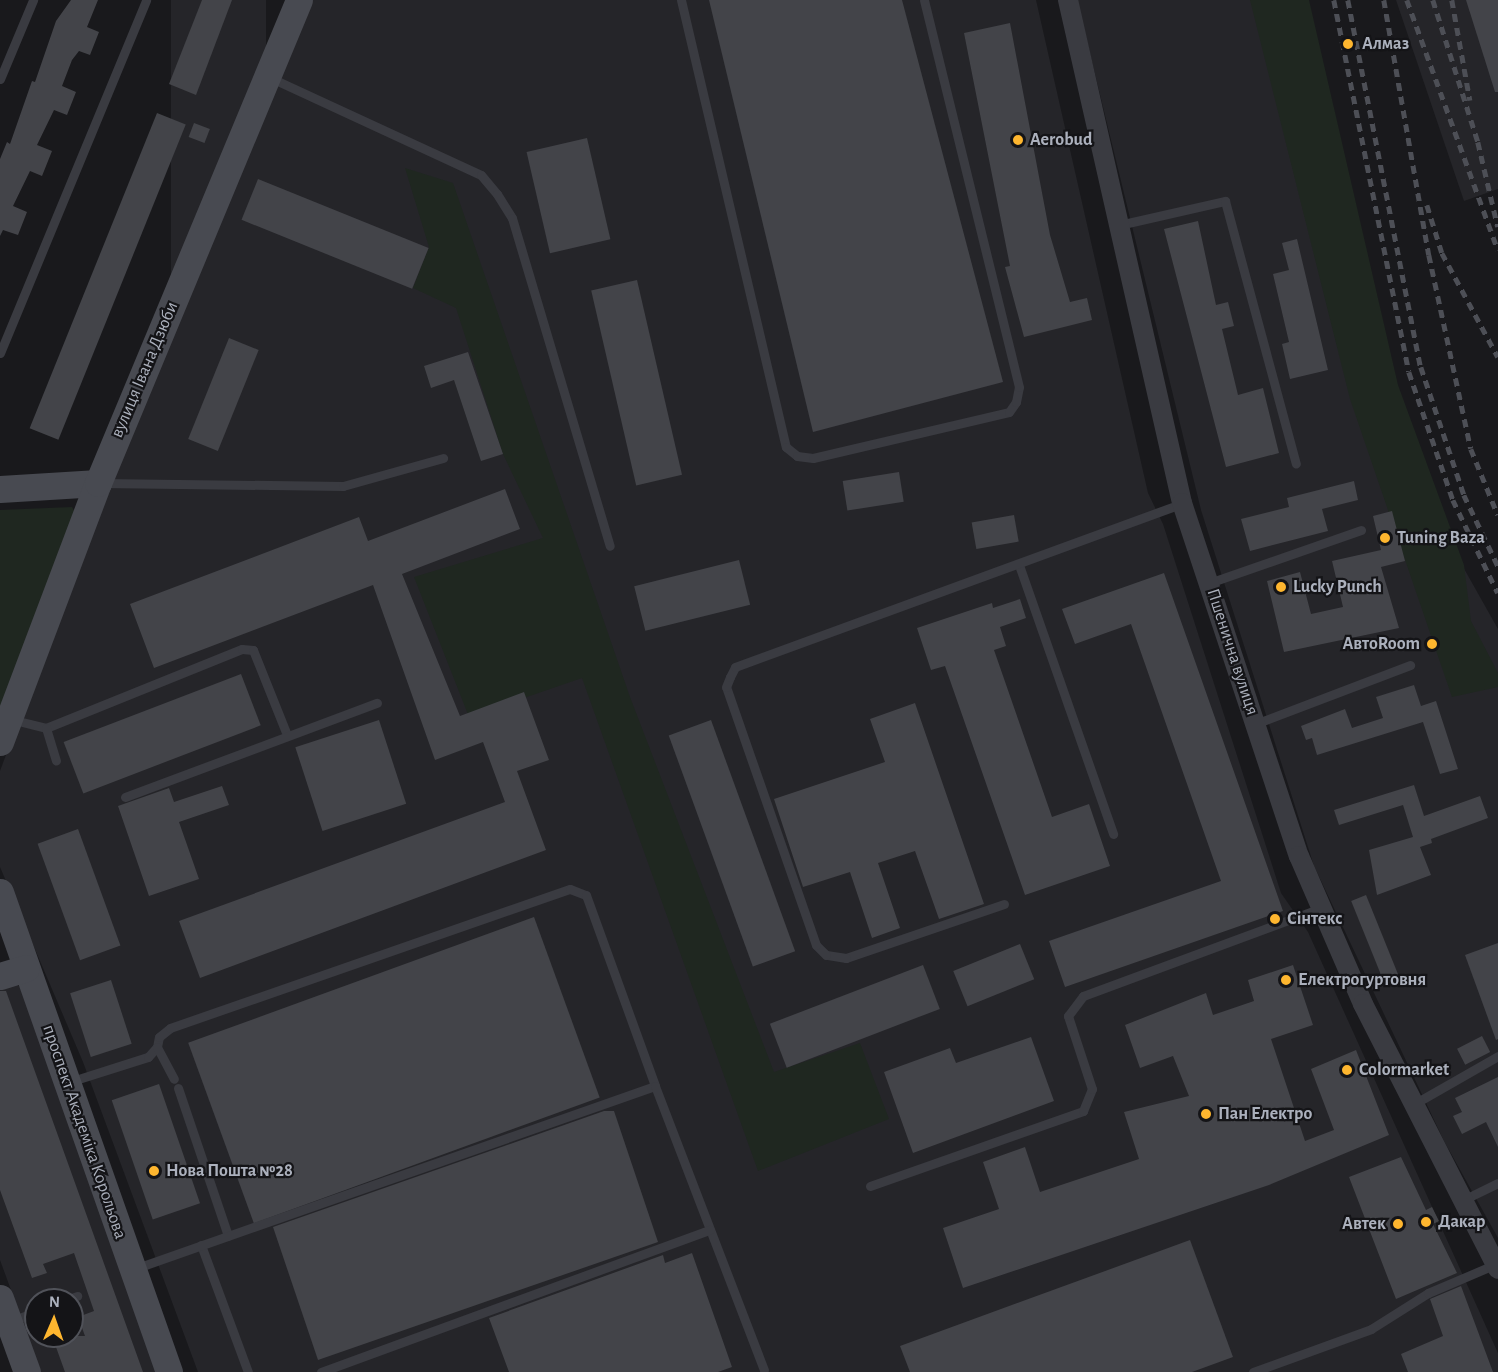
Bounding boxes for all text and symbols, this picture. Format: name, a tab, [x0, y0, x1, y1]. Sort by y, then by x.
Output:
place label: Алмаз	[1362, 33, 1409, 55]
marker: Алмаз	[1339, 35, 1357, 53]
place label: Aerobud	[1030, 129, 1092, 151]
marker: Aerobud	[1011, 133, 1025, 147]
street label: вулиця Івана Дзюби	[107, 299, 183, 441]
place label: Tuning Baza	[1397, 527, 1485, 549]
marker: Tuning Baza	[1378, 531, 1392, 545]
place label: Lucky Punch	[1293, 576, 1382, 598]
marker: Lucky Punch	[1274, 580, 1288, 594]
street label: Пшенична вулиця	[1201, 586, 1263, 718]
place label: АвтоRoom	[1342, 633, 1420, 655]
marker: АвтоRoom	[1425, 637, 1439, 651]
place label: Сінтекс	[1287, 908, 1342, 930]
marker: Сінтекс	[1268, 912, 1282, 926]
place label: Електрогуртовня	[1298, 969, 1426, 991]
marker: Електрогуртовня	[1279, 973, 1293, 987]
street label: проспект Академіка Корольова	[37, 1022, 131, 1242]
place label: Colormarket	[1359, 1059, 1449, 1081]
marker: Colormarket	[1340, 1063, 1354, 1077]
place label: Пан Електро	[1218, 1103, 1312, 1125]
marker: Пан Електро	[1199, 1107, 1213, 1121]
place label: Нова Пошта №28	[166, 1160, 293, 1182]
marker: Нова Пошта №28	[147, 1164, 161, 1178]
place label: Дакар	[1438, 1211, 1485, 1233]
place label: Автек	[1342, 1213, 1386, 1235]
marker: Дакар	[1419, 1215, 1433, 1229]
marker: Автек	[1391, 1217, 1405, 1231]
north arrow	[24, 1288, 84, 1348]
text: N	[49, 1294, 60, 1310]

